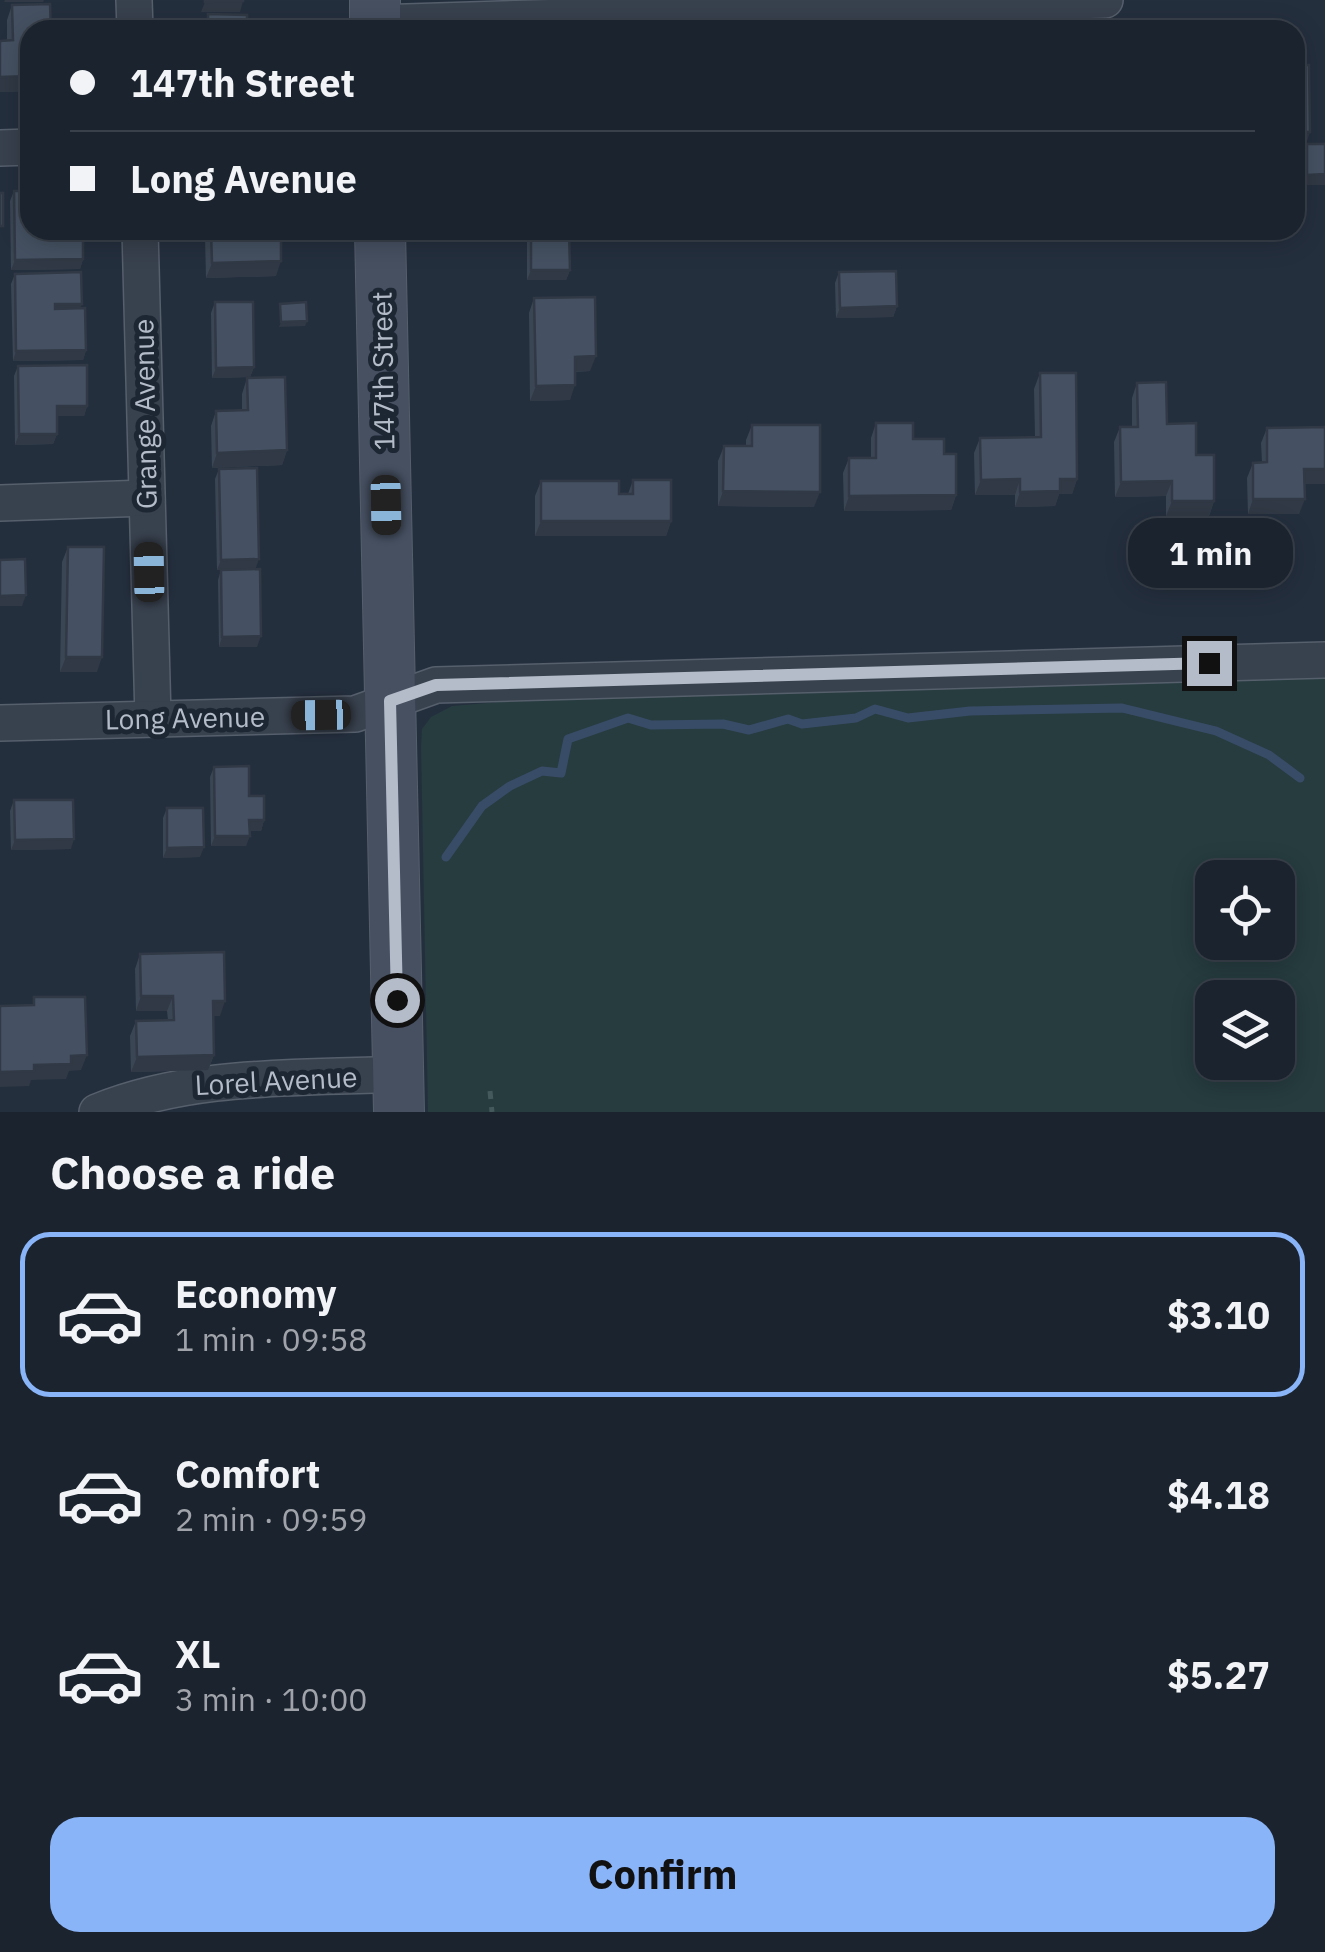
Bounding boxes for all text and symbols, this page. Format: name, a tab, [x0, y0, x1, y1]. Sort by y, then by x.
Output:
text: 147th Street	[130, 58, 355, 107]
text: Long Avenue	[130, 154, 357, 203]
street label: 147th Street	[363, 291, 402, 451]
street label: Grange Avenue	[124, 318, 165, 510]
car	[370, 475, 402, 535]
callout: 1 min	[1126, 518, 1292, 588]
text: 1 min	[1169, 532, 1252, 574]
car	[133, 542, 165, 602]
route end	[1187, 641, 1232, 686]
street label: Long Avenue	[105, 698, 265, 737]
car	[291, 699, 351, 731]
map controls	[1195, 860, 1295, 1080]
button: locate	[1195, 860, 1295, 960]
route start	[375, 978, 420, 1023]
button: layers	[1195, 980, 1295, 1080]
street label: Lorel Avenue	[194, 1058, 358, 1103]
text: Choose a ride	[50, 1143, 335, 1201]
text: Economy	[175, 1269, 337, 1318]
icon: car	[55, 1270, 145, 1360]
text: $3.10	[1167, 1290, 1270, 1339]
text: 1 min · 09:58	[175, 1318, 368, 1360]
text: Comfort	[175, 1449, 320, 1498]
icon: car	[55, 1450, 145, 1540]
text: $4.18	[1167, 1470, 1270, 1519]
text: 2 min · 09:59	[175, 1498, 368, 1540]
text: XL	[175, 1629, 221, 1678]
icon: car	[55, 1630, 145, 1720]
text: $5.27	[1167, 1650, 1270, 1699]
text: 3 min · 10:00	[175, 1678, 368, 1720]
button: Confirm	[50, 1817, 1275, 1932]

